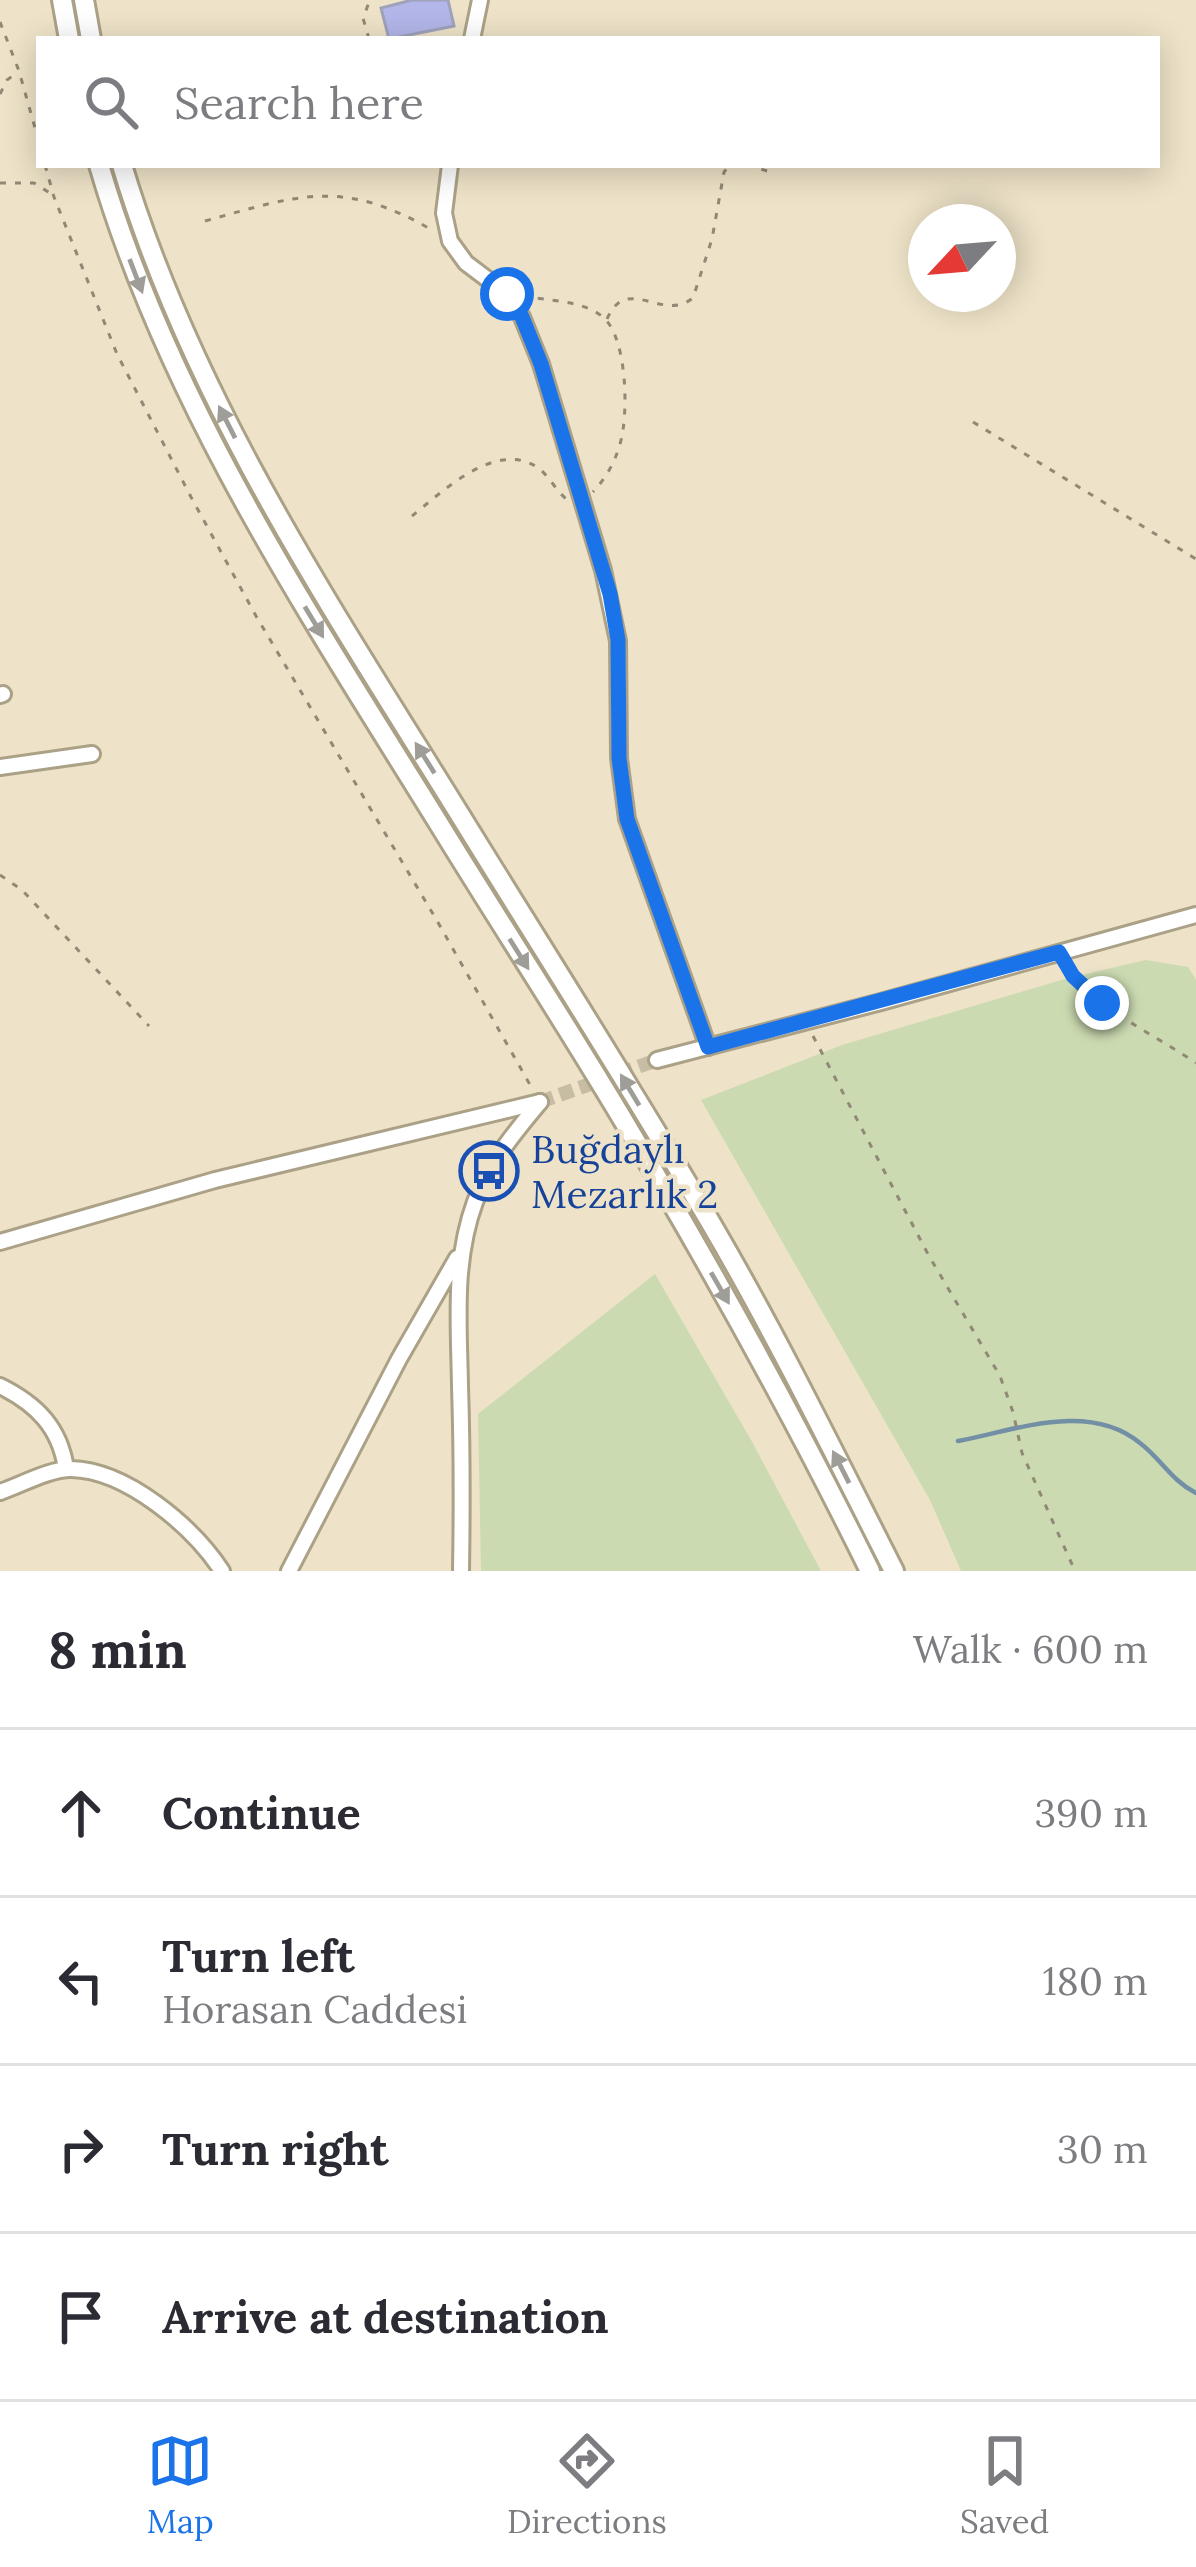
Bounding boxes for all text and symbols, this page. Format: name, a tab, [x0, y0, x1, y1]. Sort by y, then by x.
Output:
search box	[36, 36, 1160, 168]
icon: search	[78, 69, 144, 135]
text: Search here	[174, 74, 424, 131]
north arrow	[908, 204, 1016, 312]
one-way arrow	[128, 258, 147, 294]
route start	[480, 267, 534, 321]
one-way arrow	[217, 405, 237, 440]
one-way arrow	[303, 605, 324, 639]
one-way arrow	[415, 741, 436, 775]
one-way arrow	[508, 938, 530, 970]
route end	[1075, 976, 1129, 1030]
one-way arrow	[620, 1073, 641, 1107]
place label: Buğdaylı Mezarlık 2	[531, 1124, 718, 1219]
bus stop icon: Buğdaylı Mezarlık 2	[458, 1140, 520, 1202]
one-way arrow	[709, 1271, 730, 1305]
one-way arrow	[831, 1449, 851, 1484]
text: 8 min	[48, 1617, 187, 1682]
text: Walk · 600 m	[913, 1624, 1148, 1674]
icon: ahead	[48, 1780, 114, 1846]
text: Continue	[162, 1784, 361, 1841]
text: 390 m	[1034, 1788, 1148, 1838]
text: Turn left	[162, 1927, 355, 1984]
icon: left	[48, 1948, 114, 2014]
text: 180 m	[1043, 1956, 1148, 2006]
text: Horasan Caddesi	[162, 1984, 467, 2034]
icon: right	[48, 2116, 114, 2182]
text: Turn right	[162, 2120, 389, 2177]
text: 30 m	[1057, 2124, 1148, 2174]
icon: arrive	[48, 2284, 114, 2350]
text: Arrive at destination	[162, 2288, 609, 2345]
tab: Map	[147, 2428, 214, 2542]
tab: Directions	[507, 2428, 667, 2542]
tab: Saved	[960, 2428, 1049, 2542]

